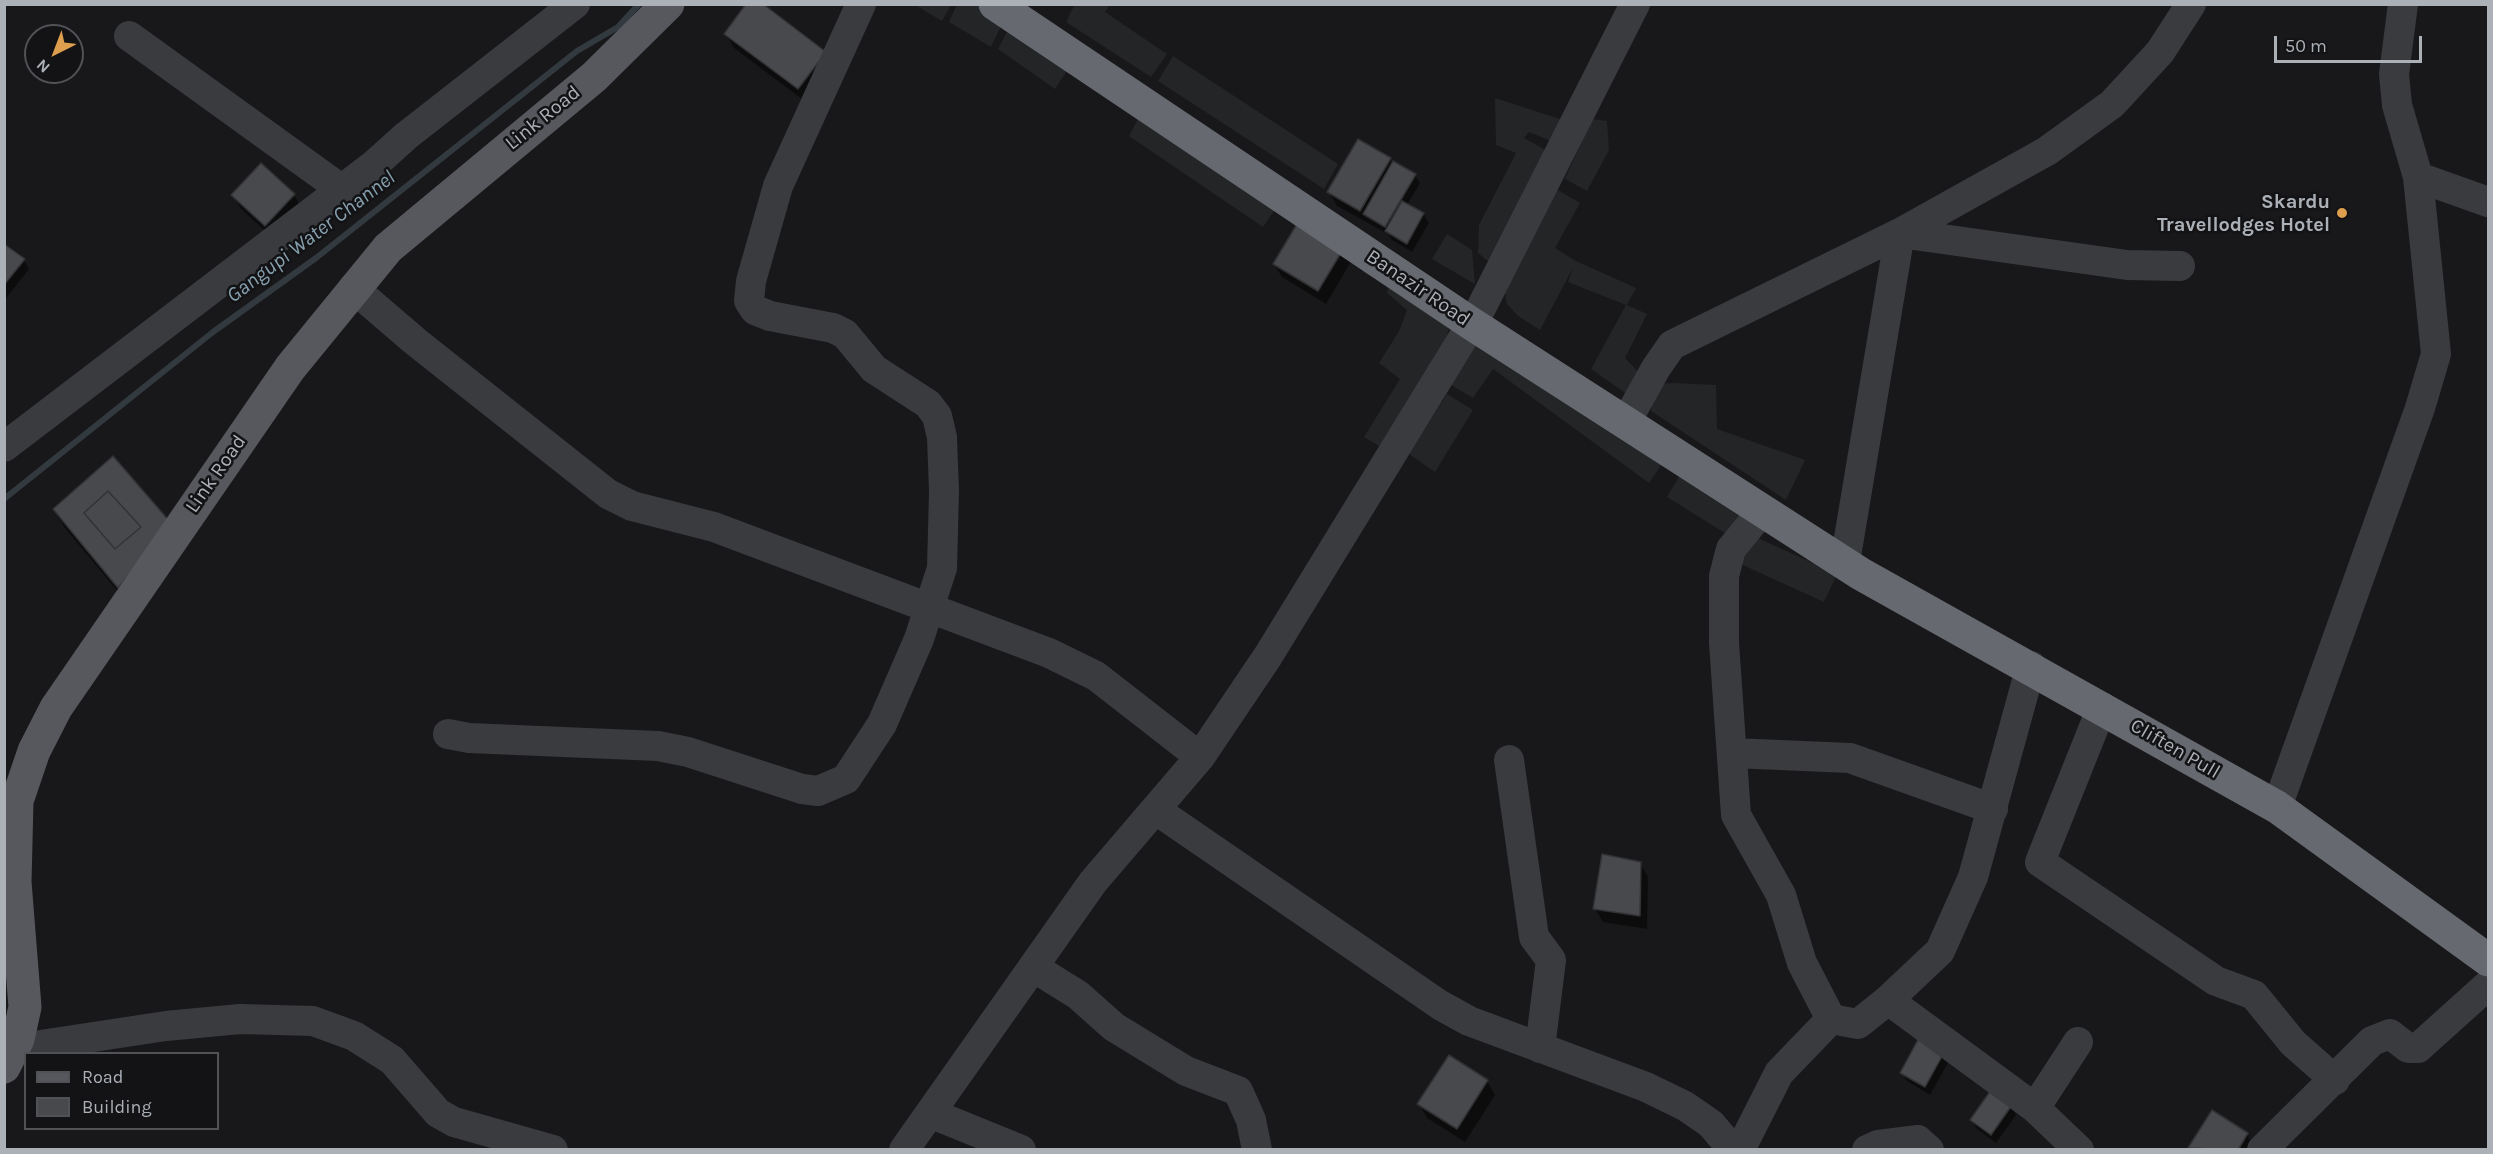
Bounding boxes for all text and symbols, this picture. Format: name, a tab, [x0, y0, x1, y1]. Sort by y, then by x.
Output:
north arrow	[24, 24, 84, 84]
scale bar	[2277, 24, 2426, 62]
text: 50 m	[2285, 35, 2327, 57]
text: N	[32, 55, 54, 77]
street label: Link Road	[501, 81, 585, 155]
water label: Gangupi Water Channel	[222, 165, 400, 309]
place label: Skardu Travellodges Hotel	[2157, 190, 2330, 237]
marker: Skardu Travellodges Hotel	[2335, 206, 2349, 220]
street label: Banazir Road	[1362, 245, 1474, 331]
street label: Link Road	[181, 430, 251, 518]
street label: Cliften Pull	[2126, 714, 2224, 784]
legend	[24, 1052, 219, 1130]
text: Road	[82, 1066, 123, 1088]
text: Building	[82, 1096, 152, 1118]

